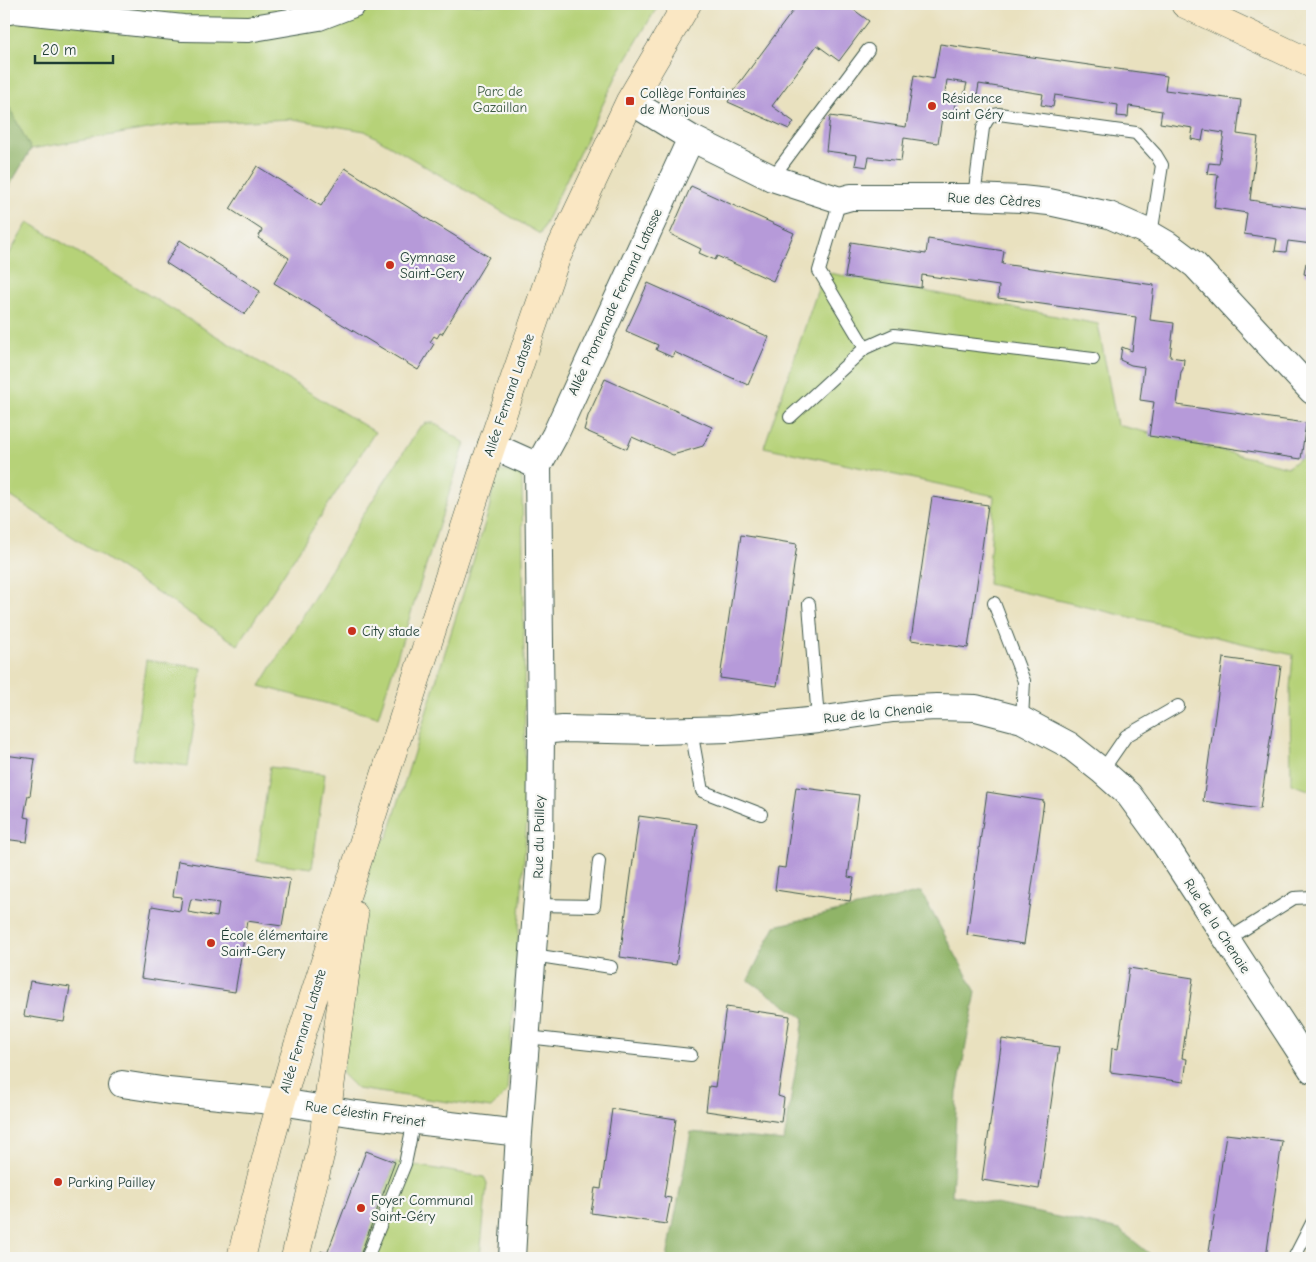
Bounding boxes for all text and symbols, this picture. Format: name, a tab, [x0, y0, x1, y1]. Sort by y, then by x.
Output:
scale bar	[35, 32, 112, 64]
text: 20 m	[42, 41, 76, 59]
park label: Parc de Gazaillan	[473, 83, 527, 116]
place label: Collège Fontaines de Monjous	[640, 85, 745, 118]
place label: Résidence saint Géry	[942, 90, 1004, 123]
marker: Collège Fontaines de Monjous	[624, 95, 636, 107]
marker: Résidence saint Géry	[926, 100, 938, 112]
street label: Rue des Cèdres	[947, 189, 1041, 211]
street label: Allée Promenade Fernand Latasse	[564, 206, 666, 398]
place label: Gymnase Saint-Gery	[400, 249, 465, 282]
marker: Gymnase Saint-Gery	[384, 259, 396, 271]
street label: Allée Fernand Lataste	[480, 331, 538, 459]
place label: City stade	[362, 623, 420, 640]
marker: City stade	[346, 625, 358, 637]
street label: Rue de la Chenaie	[823, 699, 933, 727]
street label: Rue du Pailley	[530, 794, 548, 879]
street label: Rue de la Chenaie	[1180, 875, 1254, 977]
place label: École élémentaire Saint-Gery	[221, 927, 328, 960]
marker: École élémentaire Saint-Gery	[205, 937, 217, 949]
street label: Allée Fernand Lataste	[276, 967, 330, 1095]
street label: Rue Célestin Freinet	[304, 1097, 427, 1131]
place label: Parking Pailley	[68, 1174, 156, 1191]
marker: Parking Pailley	[52, 1176, 64, 1188]
place label: Foyer Communal Saint-Géry	[371, 1192, 473, 1225]
marker: Foyer Communal Saint-Géry	[355, 1202, 367, 1214]

